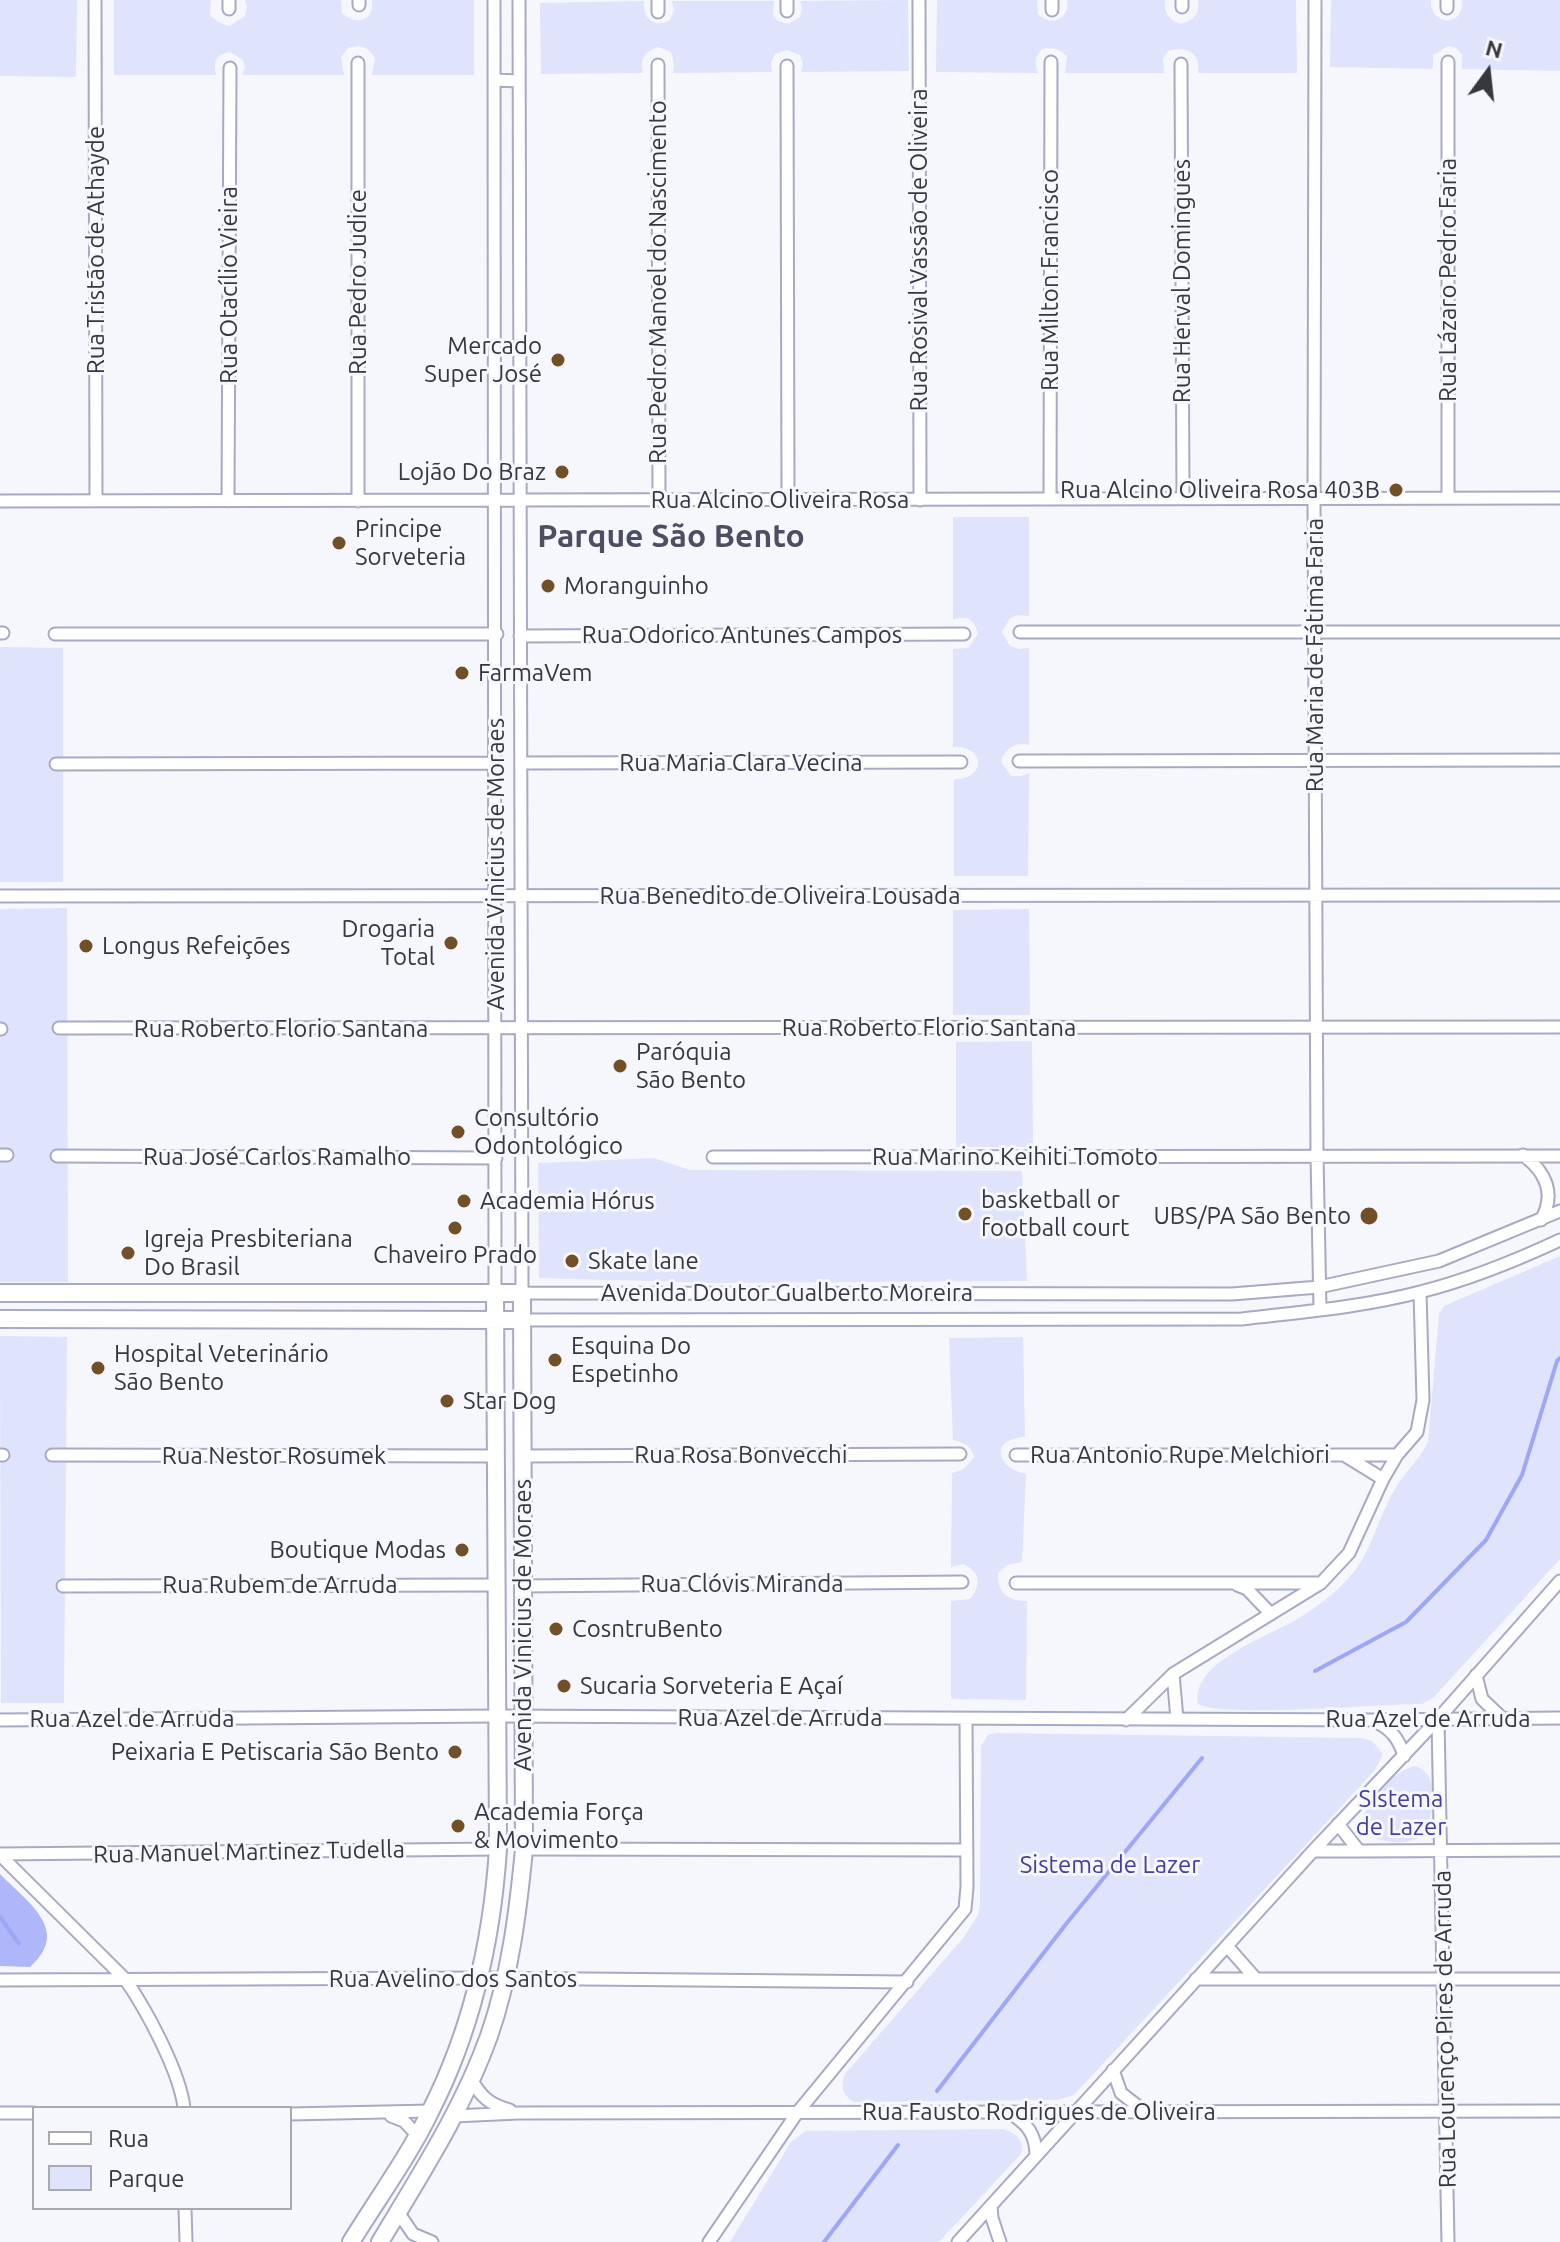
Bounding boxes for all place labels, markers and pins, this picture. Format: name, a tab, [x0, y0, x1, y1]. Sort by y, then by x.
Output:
place label: Mercado Super José	[424, 332, 542, 388]
marker: Mercado Super José	[549, 351, 567, 369]
place label: Lojão Do Braz	[398, 458, 546, 486]
marker: Lojão Do Braz	[553, 463, 571, 481]
place label: Rua Alcino Oliveira Rosa 403B	[1060, 476, 1380, 504]
marker: Rua Alcino Oliveira Rosa 403B	[1387, 481, 1405, 499]
place label: Principe Sorveteria	[355, 515, 466, 571]
marker: Principe Sorveteria	[330, 534, 348, 552]
place label: Moranguinho	[564, 572, 709, 600]
marker: Moranguinho	[539, 577, 557, 595]
place label: FarmaVem	[478, 659, 593, 687]
marker: FarmaVem	[453, 664, 471, 682]
place label: Drogaria Total	[342, 915, 435, 971]
place label: Longus Refeições	[102, 932, 291, 960]
marker: Drogaria Total	[442, 934, 460, 952]
marker: Longus Refeições	[77, 937, 95, 955]
place label: Paróquia São Bento	[636, 1038, 746, 1094]
marker: Paróquia São Bento	[611, 1057, 629, 1075]
place label: Consultório Odontológico	[474, 1104, 623, 1160]
marker: Consultório Odontológico	[449, 1123, 467, 1141]
place label: basketball or football court	[981, 1186, 1129, 1242]
place label: Academia Hórus	[480, 1187, 655, 1215]
marker: Academia Hórus	[455, 1192, 473, 1210]
place label: UBS/PA São Bento	[1153, 1202, 1351, 1230]
marker: basketball or football court	[956, 1205, 974, 1223]
marker: UBS/PA São Bento	[1358, 1205, 1380, 1227]
marker: Chaveiro Prado	[446, 1219, 464, 1237]
place label: Igreja Presbiteriana Do Brasil	[144, 1225, 353, 1281]
place label: Chaveiro Prado	[373, 1241, 537, 1269]
marker: Igreja Presbiteriana Do Brasil	[119, 1244, 137, 1262]
place label: Skate lane	[588, 1247, 699, 1275]
marker: Skate lane	[563, 1252, 581, 1270]
place label: Esquina Do Espetinho	[571, 1332, 691, 1388]
place label: Hospital Veterinário São Bento	[114, 1340, 329, 1396]
marker: Esquina Do Espetinho	[546, 1351, 564, 1369]
marker: Hospital Veterinário São Bento	[89, 1359, 107, 1377]
place label: Star Dog	[463, 1387, 557, 1415]
marker: Star Dog	[438, 1392, 456, 1410]
place label: Boutique Modas	[270, 1536, 446, 1564]
marker: Boutique Modas	[453, 1541, 471, 1559]
place label: CosntruBento	[572, 1615, 723, 1643]
marker: CosntruBento	[547, 1620, 565, 1638]
place label: Sucaria Sorveteria E Açaí	[580, 1672, 843, 1700]
marker: Sucaria Sorveteria E Açaí	[555, 1677, 573, 1695]
place label: Peixaria E Petiscaria São Bento	[111, 1738, 439, 1766]
marker: Peixaria E Petiscaria São Bento	[446, 1743, 464, 1761]
place label: Academia Força & Movimento	[474, 1798, 644, 1854]
marker: Academia Força & Movimento	[449, 1817, 467, 1835]

